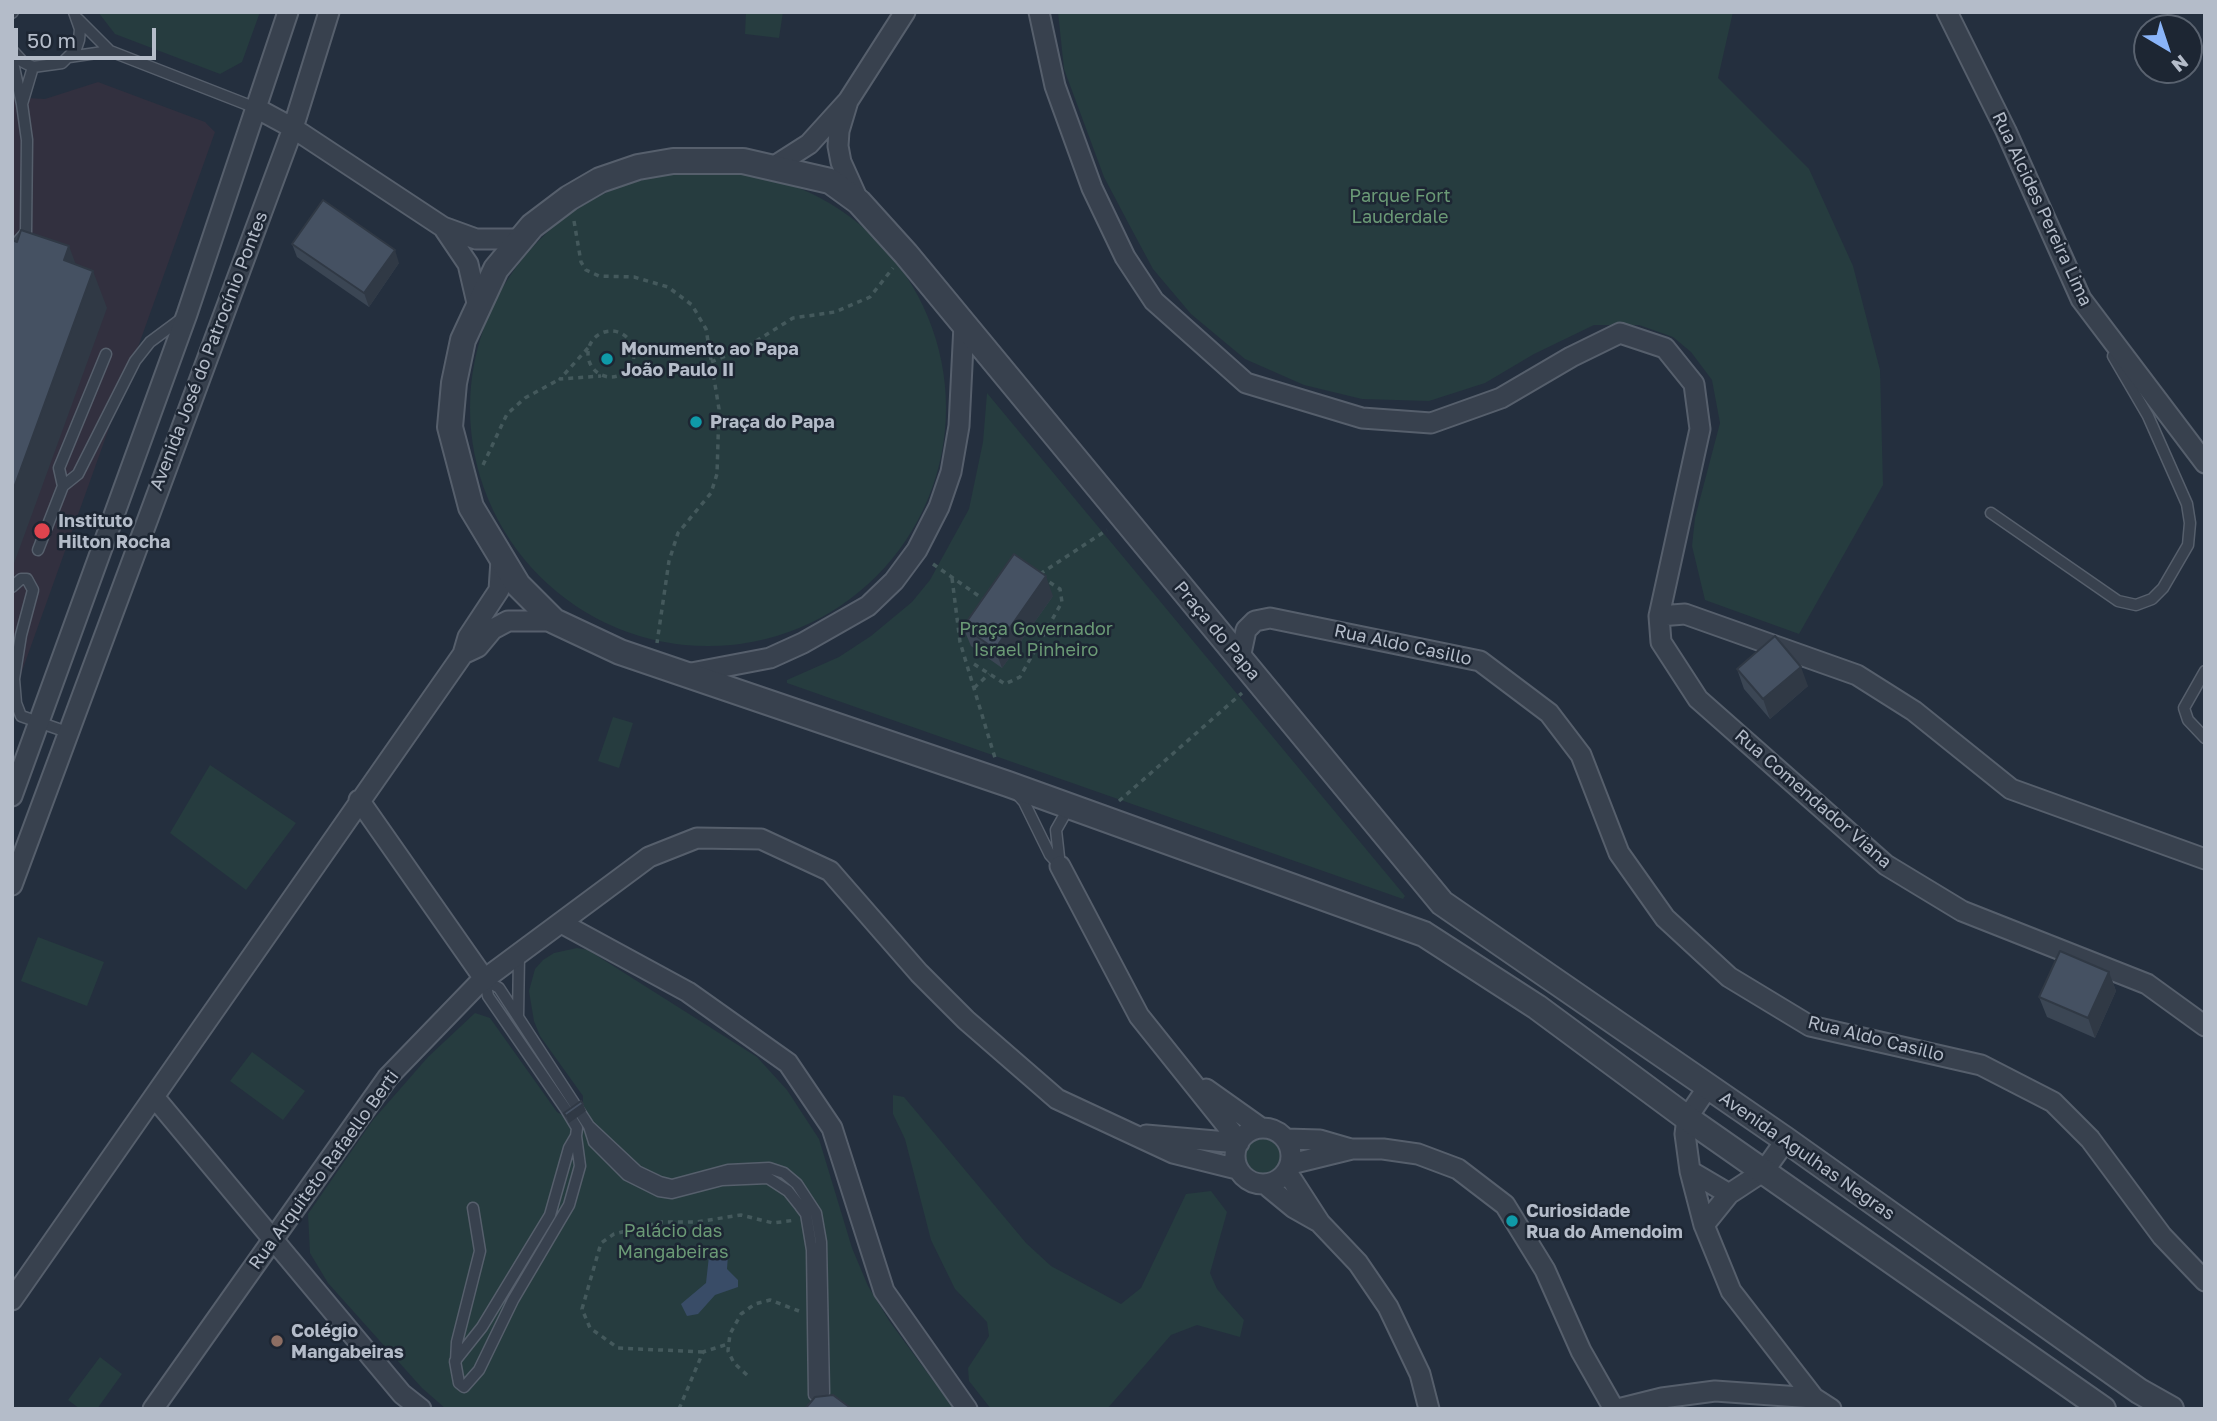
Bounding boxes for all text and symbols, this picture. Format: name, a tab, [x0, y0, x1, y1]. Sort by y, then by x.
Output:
scale bar	[18, 14, 159, 58]
north arrow	[2133, 14, 2203, 84]
text: 50 m	[27, 27, 76, 53]
text: N	[2167, 51, 2193, 78]
street label: Rua Alcides Pereira Lima	[1987, 108, 2097, 310]
park label: Parque Fort Lauderdale	[1349, 185, 1451, 228]
street label: Avenida José do Patrocínio Pontes	[146, 208, 272, 494]
place label: Monumento ao Papa João Paulo II	[621, 338, 799, 380]
marker: Monumento ao Papa João Paulo II	[599, 351, 615, 367]
place label: Praça do Papa	[710, 411, 835, 433]
marker: Praça do Papa	[688, 414, 704, 430]
place label: Instituto Hilton Rocha	[58, 510, 170, 552]
marker: Instituto Hilton Rocha	[32, 521, 52, 541]
street label: Praça do Papa	[1169, 577, 1265, 685]
park label: Praça Governador Israel Pinheiro	[959, 618, 1113, 660]
street label: Rua Aldo Casillo	[1332, 620, 1474, 670]
street label: Rua Comendador Viana	[1730, 725, 1896, 873]
street label: Rua Aldo Casillo	[1805, 1012, 1947, 1066]
street label: Rua Arquiteto Rafaello Berti	[244, 1066, 404, 1274]
street label: Avenida Agulhas Negras	[1715, 1087, 1899, 1225]
place label: Curiosidade Rua do Amendoim	[1526, 1200, 1683, 1242]
marker: Curiosidade Rua do Amendoim	[1504, 1213, 1520, 1229]
park label: Palácio das Mangabeiras	[618, 1220, 728, 1262]
place label: Colégio Mangabeiras	[291, 1320, 404, 1362]
marker: Colégio Mangabeiras	[269, 1333, 285, 1349]

